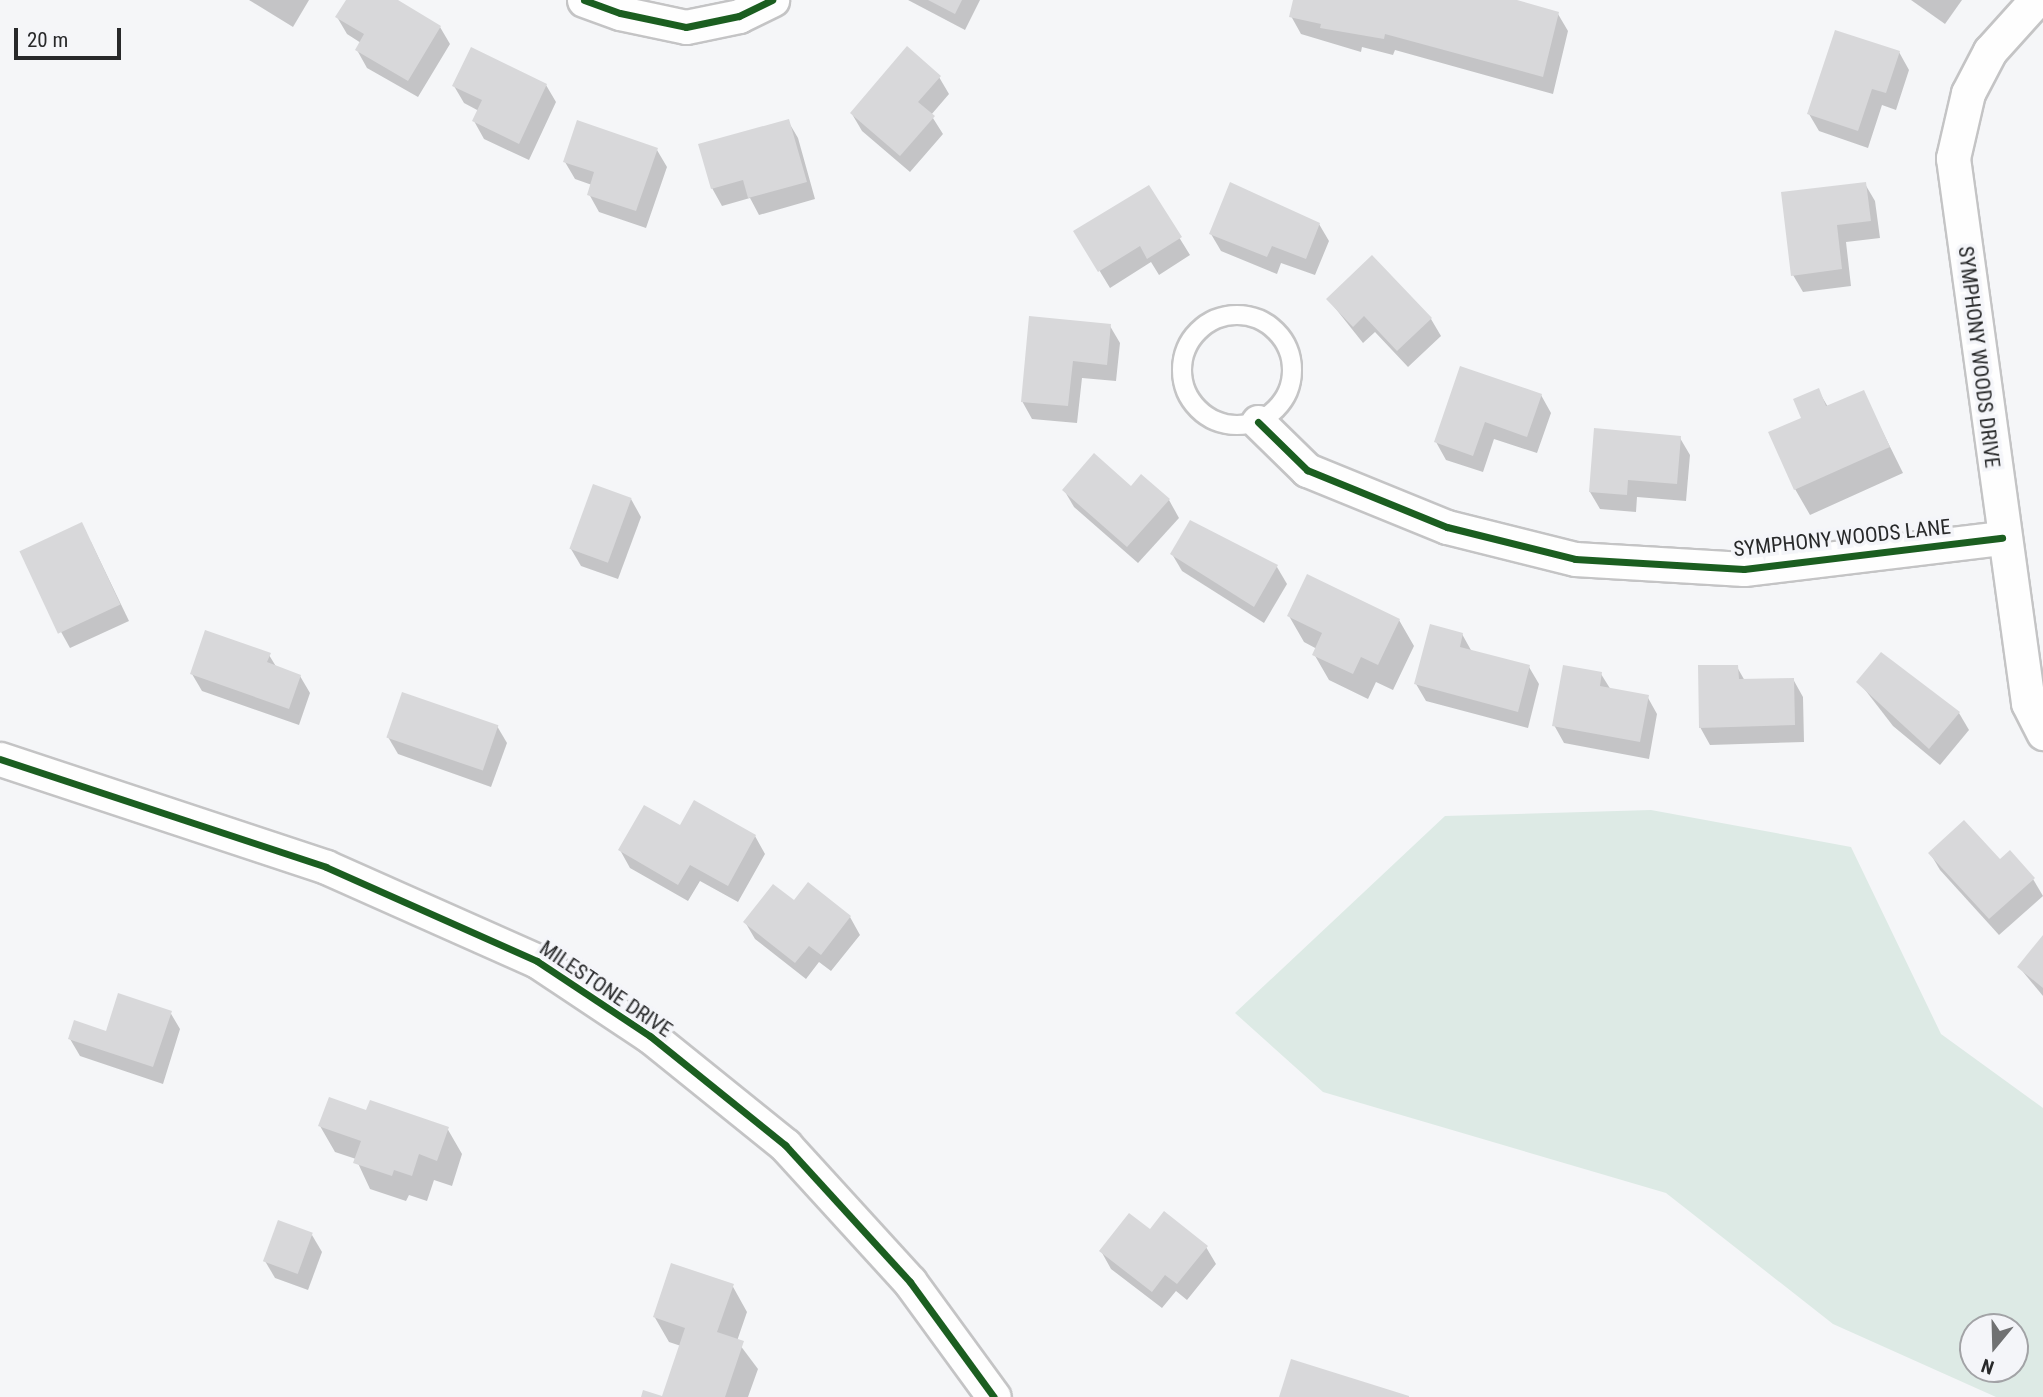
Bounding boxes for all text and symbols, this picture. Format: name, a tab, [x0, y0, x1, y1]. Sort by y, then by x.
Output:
scale bar	[18, 14, 124, 58]
text: 20 m	[27, 28, 68, 52]
street label: SYMPHONY WOODS DRIVE	[1953, 245, 2005, 469]
street label: SYMPHONY WOODS LANE	[1732, 514, 1952, 562]
street label: MILESTONE DRIVE	[535, 935, 677, 1043]
north arrow	[1959, 1313, 2029, 1383]
text: N	[1978, 1354, 1997, 1379]

